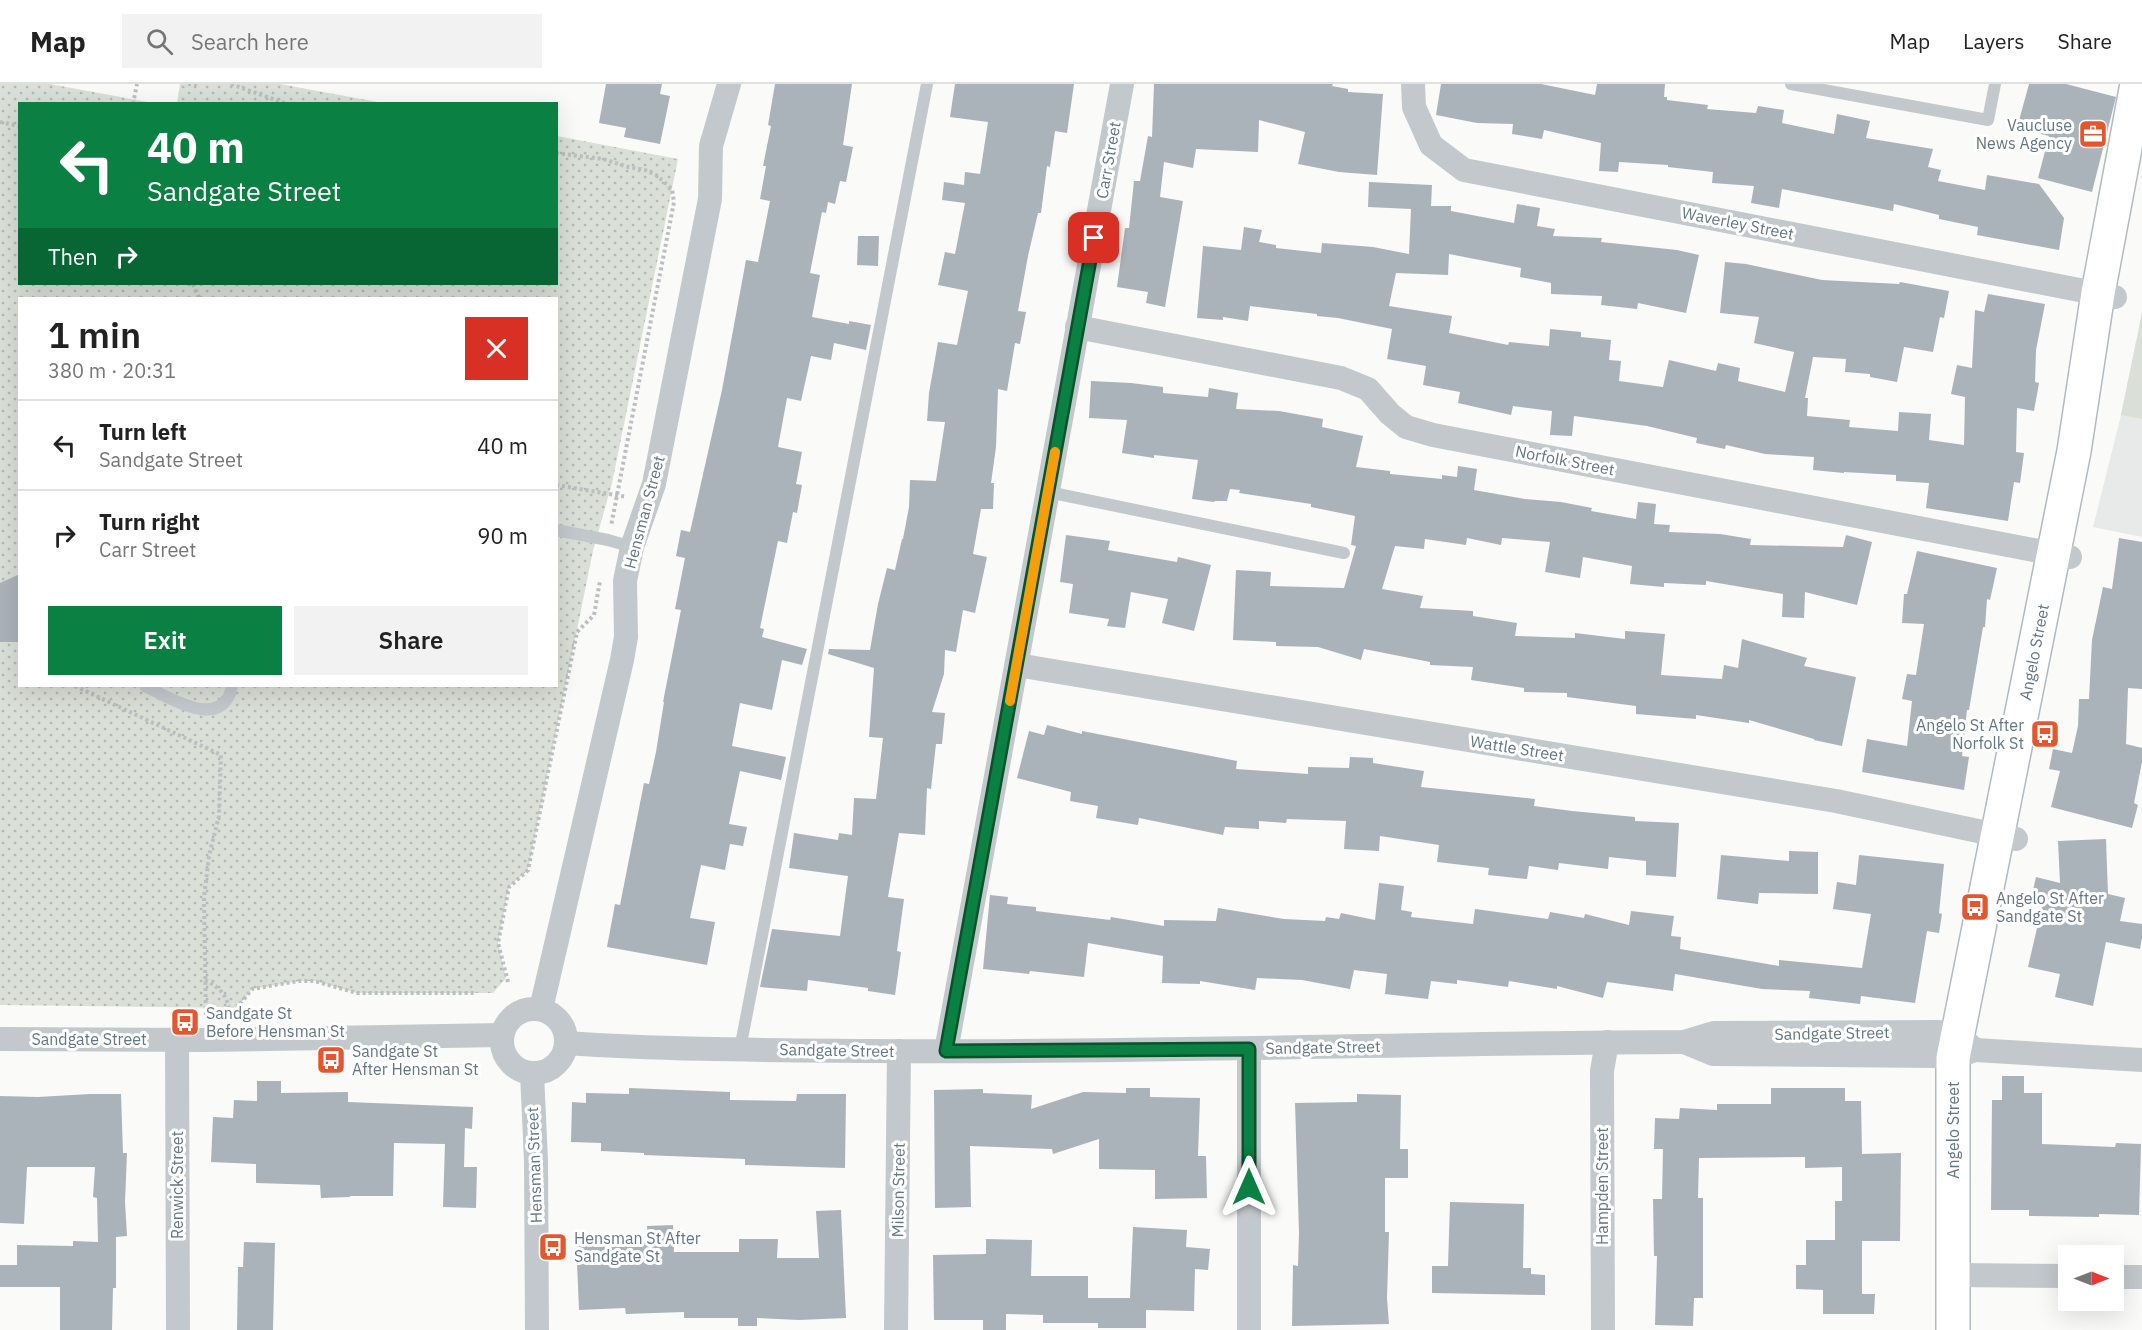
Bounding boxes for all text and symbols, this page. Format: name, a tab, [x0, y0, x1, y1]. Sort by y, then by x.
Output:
search box	[122, 14, 542, 68]
text: Map	[30, 23, 86, 60]
icon: search	[143, 25, 176, 58]
text: Search here	[191, 27, 309, 56]
text: Map	[1890, 27, 1930, 55]
text: Layers	[1963, 27, 2025, 55]
text: Share	[2058, 27, 2112, 55]
place label: Vaucluse News Agency	[1976, 115, 2072, 153]
office icon: Vaucluse News Agency	[2077, 118, 2109, 150]
text: 40 m	[147, 120, 245, 175]
street label: Carr Street	[1091, 120, 1125, 200]
icon: left	[48, 126, 126, 204]
text: Sandgate Street	[147, 173, 341, 208]
street label: Waverley Street	[1680, 202, 1796, 244]
pin	[1068, 212, 1119, 263]
icon: arrive	[1077, 221, 1110, 254]
icon: right	[110, 240, 143, 273]
text: Then	[48, 242, 98, 271]
text: 1 min	[48, 311, 141, 358]
button: close	[465, 317, 528, 380]
text: 380 m · 20:31	[48, 357, 176, 384]
text: Turn left	[99, 417, 187, 446]
icon: left	[48, 429, 81, 462]
text: 40 m	[477, 431, 528, 460]
street label: Norfolk Street	[1514, 441, 1616, 479]
text: Sandgate Street	[99, 446, 243, 473]
street label: Hensman Street	[619, 453, 669, 571]
text: Turn right	[99, 507, 200, 536]
icon: right	[48, 519, 81, 552]
text: 90 m	[477, 521, 528, 550]
text: Carr Street	[99, 536, 196, 563]
street label: Angelo Street	[2015, 602, 2053, 702]
button: Exit	[48, 606, 282, 675]
button: Share	[294, 606, 528, 675]
place label: Angelo St After Norfolk St	[1916, 715, 2024, 753]
bus stop icon: Angelo St After Norfolk St	[2029, 718, 2061, 750]
street label: Wattle Street	[1469, 731, 1565, 765]
place label: Angelo St After Sandgate St	[1996, 888, 2104, 926]
bus stop icon: Angelo St After Sandgate St	[1959, 891, 1991, 923]
place label: Sandgate St Before Hensman St	[206, 1003, 345, 1041]
bus stop icon: Sandgate St Before Hensman St	[169, 1006, 201, 1038]
street label: Sandgate Street	[1774, 1022, 1890, 1044]
street label: Sandgate Street	[31, 1029, 147, 1049]
street label: Sandgate Street	[1265, 1036, 1381, 1058]
street label: Sandgate Street	[779, 1039, 895, 1061]
place label: Sandgate St After Hensman St	[352, 1041, 479, 1079]
bus stop icon: Sandgate St After Hensman St	[315, 1044, 347, 1076]
street label: Angelo Street	[1943, 1081, 1963, 1179]
street label: Hensman Street	[522, 1107, 546, 1223]
street label: Hampden Street	[1592, 1127, 1612, 1245]
street label: Renwick Street	[167, 1131, 187, 1239]
street label: Milson Street	[887, 1142, 909, 1238]
position arrow	[1217, 1155, 1281, 1219]
place label: Hensman St After Sandgate St	[574, 1228, 701, 1266]
bus stop icon: Hensman St After Sandgate St	[537, 1231, 569, 1263]
north arrow	[2058, 1245, 2124, 1311]
map controls	[2058, 1245, 2124, 1311]

